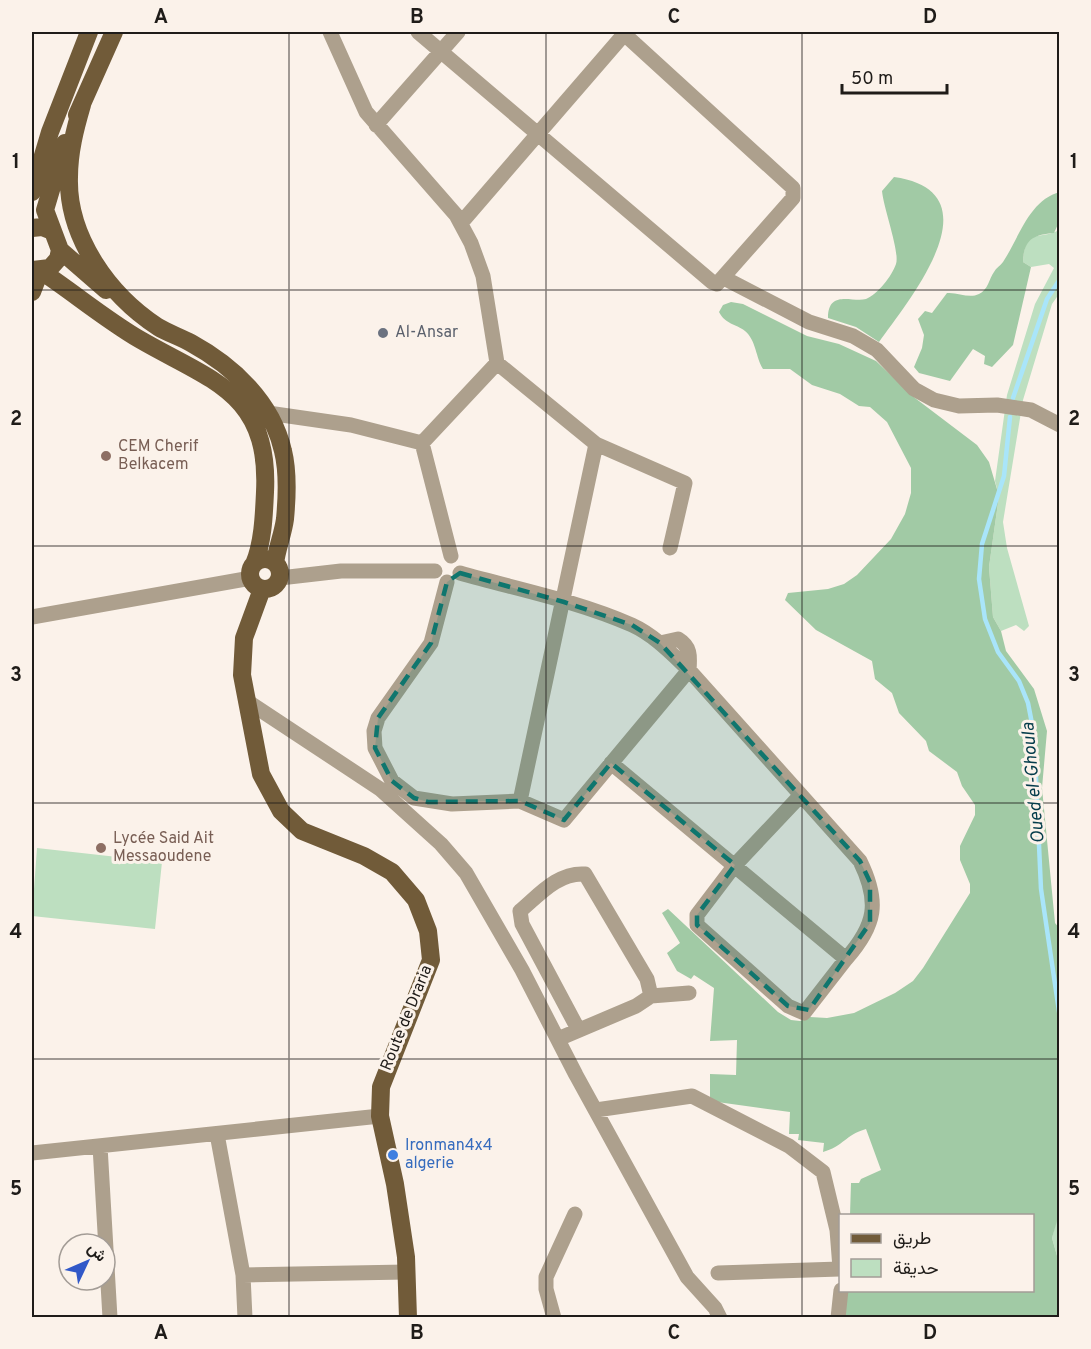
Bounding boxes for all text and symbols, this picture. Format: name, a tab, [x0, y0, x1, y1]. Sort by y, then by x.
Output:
text: A	[154, 5, 168, 31]
text: B	[410, 5, 424, 31]
text: C	[668, 5, 680, 31]
text: D	[923, 5, 937, 31]
scale bar	[842, 57, 947, 95]
text: 50 m	[851, 68, 893, 91]
text: 1	[12, 150, 20, 176]
text: 1	[1070, 150, 1078, 176]
place label: Al-Ansar	[395, 323, 458, 343]
marker: Al-Ansar	[376, 326, 390, 340]
text: 2	[10, 407, 22, 433]
text: 2	[1068, 407, 1080, 433]
place label: CEM Cherif Belkacem	[118, 437, 199, 475]
marker: CEM Cherif Belkacem	[99, 449, 113, 463]
text: 3	[10, 663, 22, 689]
text: 3	[1068, 663, 1080, 689]
water label: Oued el-Ghoula	[1017, 721, 1051, 844]
place label: Lycée Said Ait Messaoudene	[113, 829, 214, 867]
marker: Lycée Said Ait Messaoudene	[94, 841, 108, 855]
text: 4	[10, 920, 22, 946]
text: 4	[1068, 920, 1080, 946]
street label: Route de Draria	[377, 962, 437, 1074]
place label: Ironman4x4 algerie	[405, 1136, 493, 1174]
marker: Ironman4x4 algerie	[386, 1148, 400, 1162]
text: 5	[10, 1177, 22, 1203]
text: 5	[1068, 1177, 1080, 1203]
legend	[839, 1214, 1034, 1292]
text: طريق	[893, 1228, 931, 1251]
north arrow	[57, 1232, 117, 1292]
text: ش	[82, 1239, 110, 1267]
text: حديقة	[893, 1258, 939, 1281]
text: A	[154, 1321, 168, 1347]
text: B	[410, 1321, 424, 1347]
text: C	[668, 1321, 680, 1347]
text: D	[923, 1321, 937, 1347]

